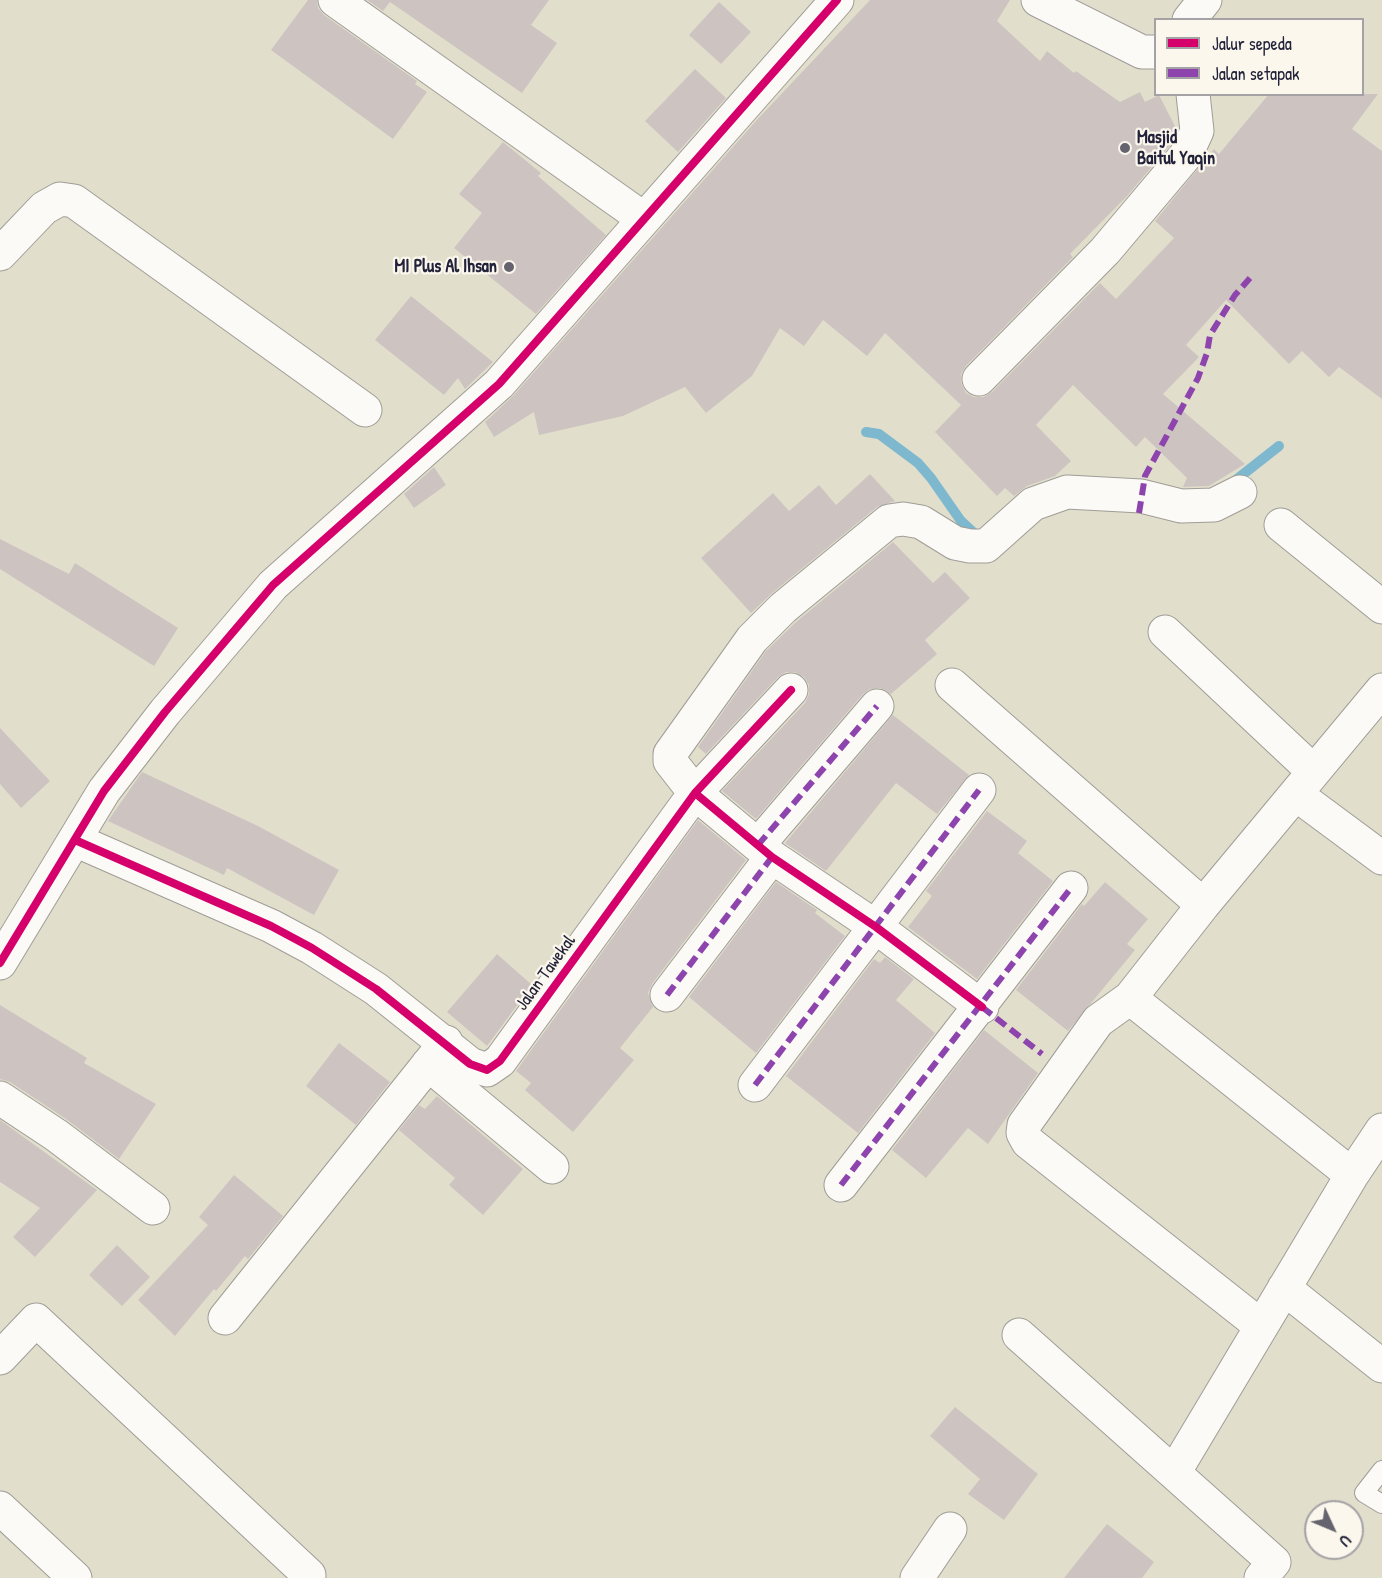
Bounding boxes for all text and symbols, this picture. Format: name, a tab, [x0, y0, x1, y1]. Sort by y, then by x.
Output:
legend	[1154, 18, 1364, 96]
text: Jalur sepeda	[1212, 31, 1292, 56]
text: Jalan setapak	[1212, 61, 1299, 86]
place label: Masjid Baitul Yaqin	[1137, 127, 1215, 170]
marker: Masjid Baitul Yaqin	[1118, 141, 1132, 155]
place label: MI Plus Al Ihsan	[395, 256, 497, 278]
marker: MI Plus Al Ihsan	[502, 260, 516, 274]
street label: Jalan Tawekal	[511, 931, 581, 1015]
north arrow	[1304, 1500, 1364, 1560]
text: U	[1335, 1530, 1356, 1552]

